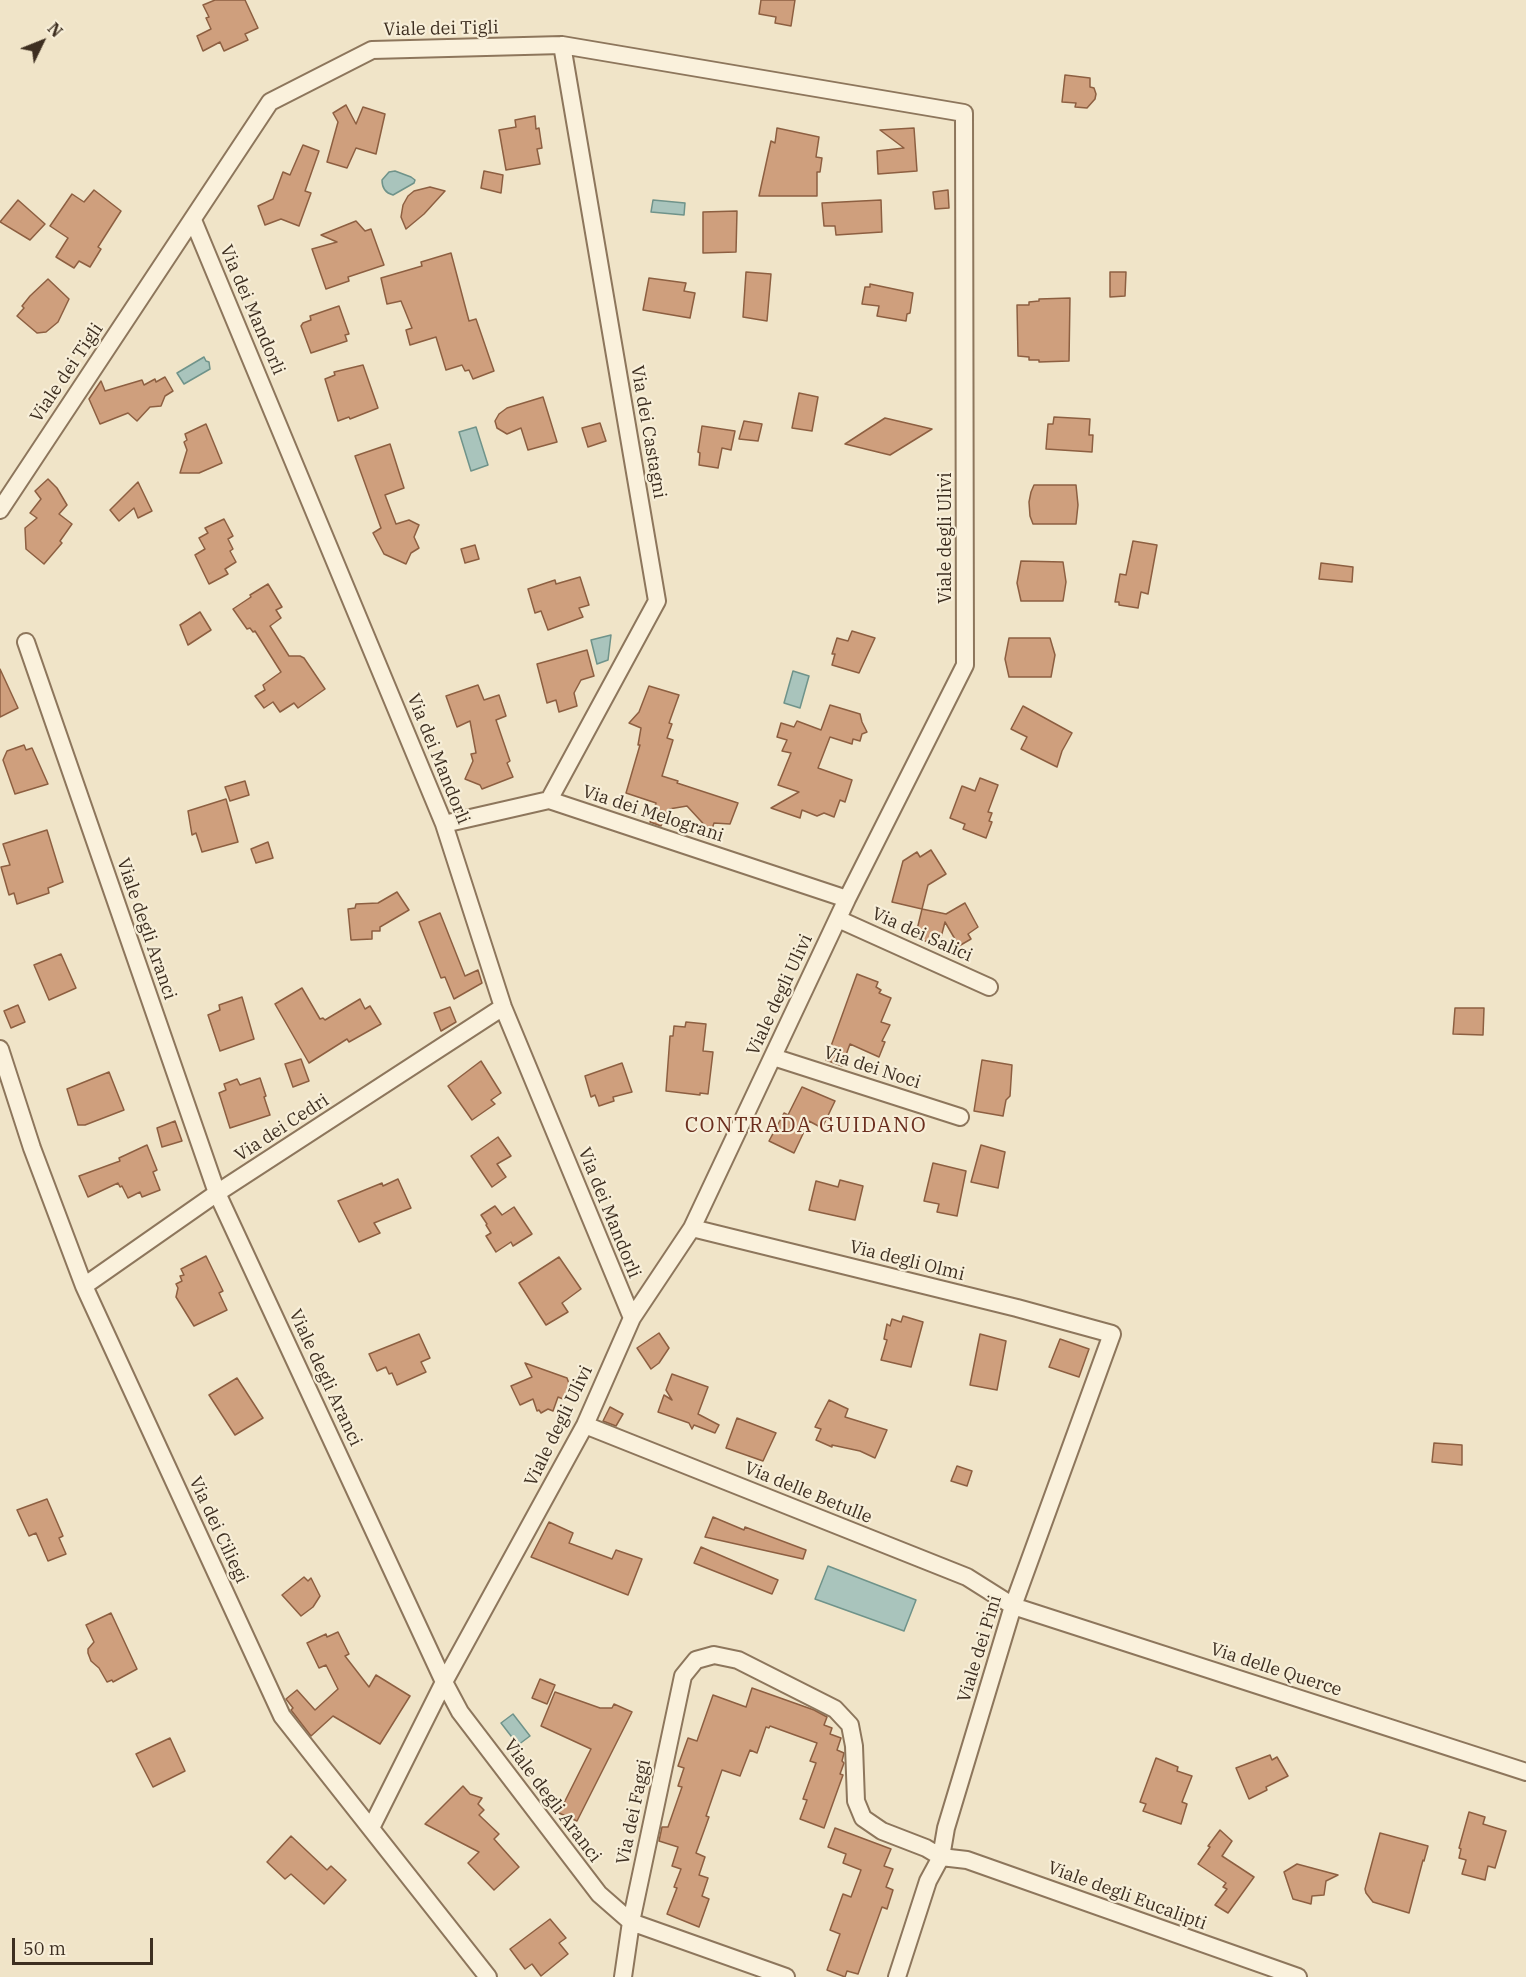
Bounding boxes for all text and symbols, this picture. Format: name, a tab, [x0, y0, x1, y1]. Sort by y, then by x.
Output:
north arrow	[12, 12, 72, 72]
street label: Viale dei Tigli	[383, 17, 499, 41]
text: N	[44, 18, 67, 41]
street label: Via dei Mandorli	[215, 242, 289, 378]
street label: Viale dei Tigli	[26, 319, 108, 427]
street label: Via dei Castagni	[626, 364, 670, 500]
street label: Viale degli Ulivi	[935, 472, 957, 604]
street label: Via dei Mandorli	[402, 691, 474, 827]
street label: Via dei Melograni	[580, 781, 726, 847]
street label: Viale degli Aranci	[112, 855, 180, 1003]
street label: Via dei Salici	[868, 903, 976, 967]
street label: Viale degli Ulivi	[742, 931, 818, 1059]
street label: Via dei Noci	[821, 1042, 923, 1094]
street label: Via dei Cedri	[231, 1090, 333, 1166]
district label: CONTRADA GUIDANO	[685, 1113, 927, 1139]
street label: Via dei Mandorli	[573, 1145, 645, 1281]
street label: Via degli Olmi	[847, 1236, 967, 1286]
street label: Viale degli Aranci	[284, 1306, 366, 1450]
street label: Viale degli Ulivi	[520, 1362, 598, 1490]
street label: Via delle Betulle	[741, 1457, 875, 1529]
street label: Via dei Ciliegi	[184, 1473, 252, 1587]
street label: Viale dei Pini	[953, 1593, 1007, 1705]
street label: Via delle Querce	[1208, 1639, 1344, 1701]
street label: Viale degli Aranci	[499, 1735, 605, 1867]
street label: Via dei Faggi	[612, 1757, 656, 1867]
street label: Viale degli Eucalipti	[1044, 1857, 1210, 1935]
scale bar	[15, 1926, 156, 1964]
text: 50 m	[23, 1937, 66, 1960]

